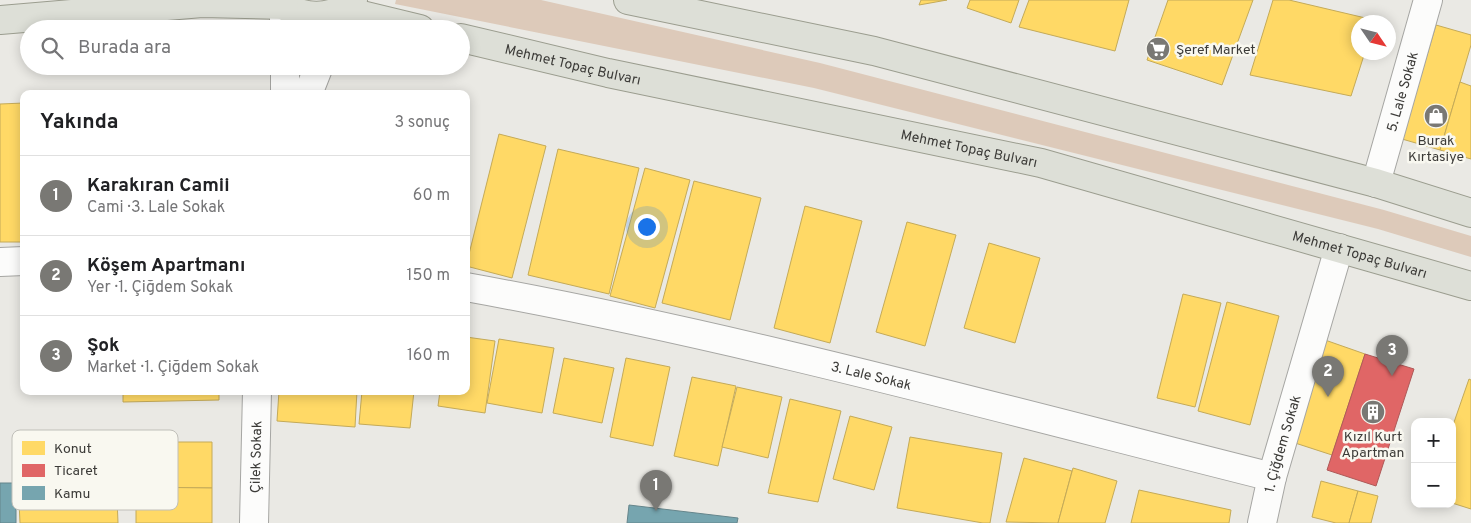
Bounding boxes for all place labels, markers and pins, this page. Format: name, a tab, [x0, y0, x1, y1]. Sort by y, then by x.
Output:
supermarket icon: Şeref Market	[1145, 36, 1171, 62]
place label: Şeref Market	[1176, 42, 1256, 59]
shop icon: Burak Kırtasiye	[1423, 103, 1449, 129]
place label: Burak Kırtasiye	[1408, 133, 1464, 166]
pin: 3	[1376, 335, 1408, 376]
pin: 2	[1312, 356, 1344, 397]
building icon: Kızıl Kurt Apartman	[1360, 399, 1386, 425]
place label: Kızıl Kurt Apartman	[1342, 429, 1404, 462]
pin: 1	[640, 470, 672, 511]

